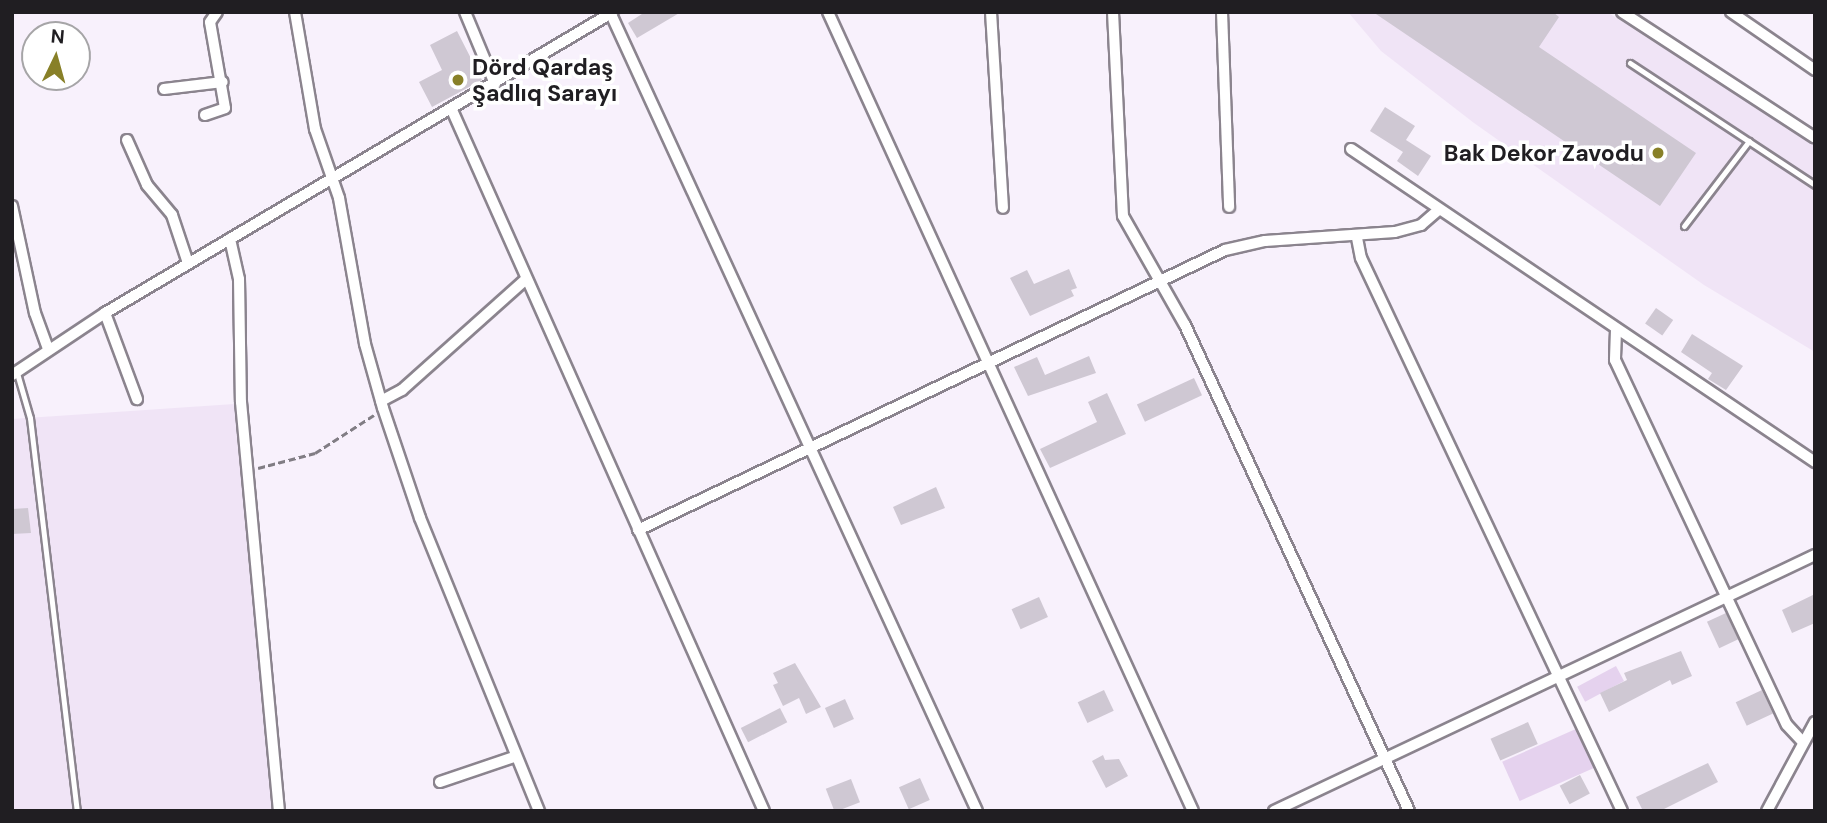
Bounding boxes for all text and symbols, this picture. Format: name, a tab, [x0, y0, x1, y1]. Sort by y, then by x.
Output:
north arrow	[21, 21, 91, 91]
text: N	[50, 24, 66, 50]
place label: Dörd Qardaş Şadlıq Sarayı	[472, 53, 617, 107]
marker: Dörd Qardaş Şadlıq Sarayı	[450, 72, 466, 88]
place label: Bak Dekor Zavodu	[1444, 139, 1644, 167]
marker: Bak Dekor Zavodu	[1650, 145, 1666, 161]

